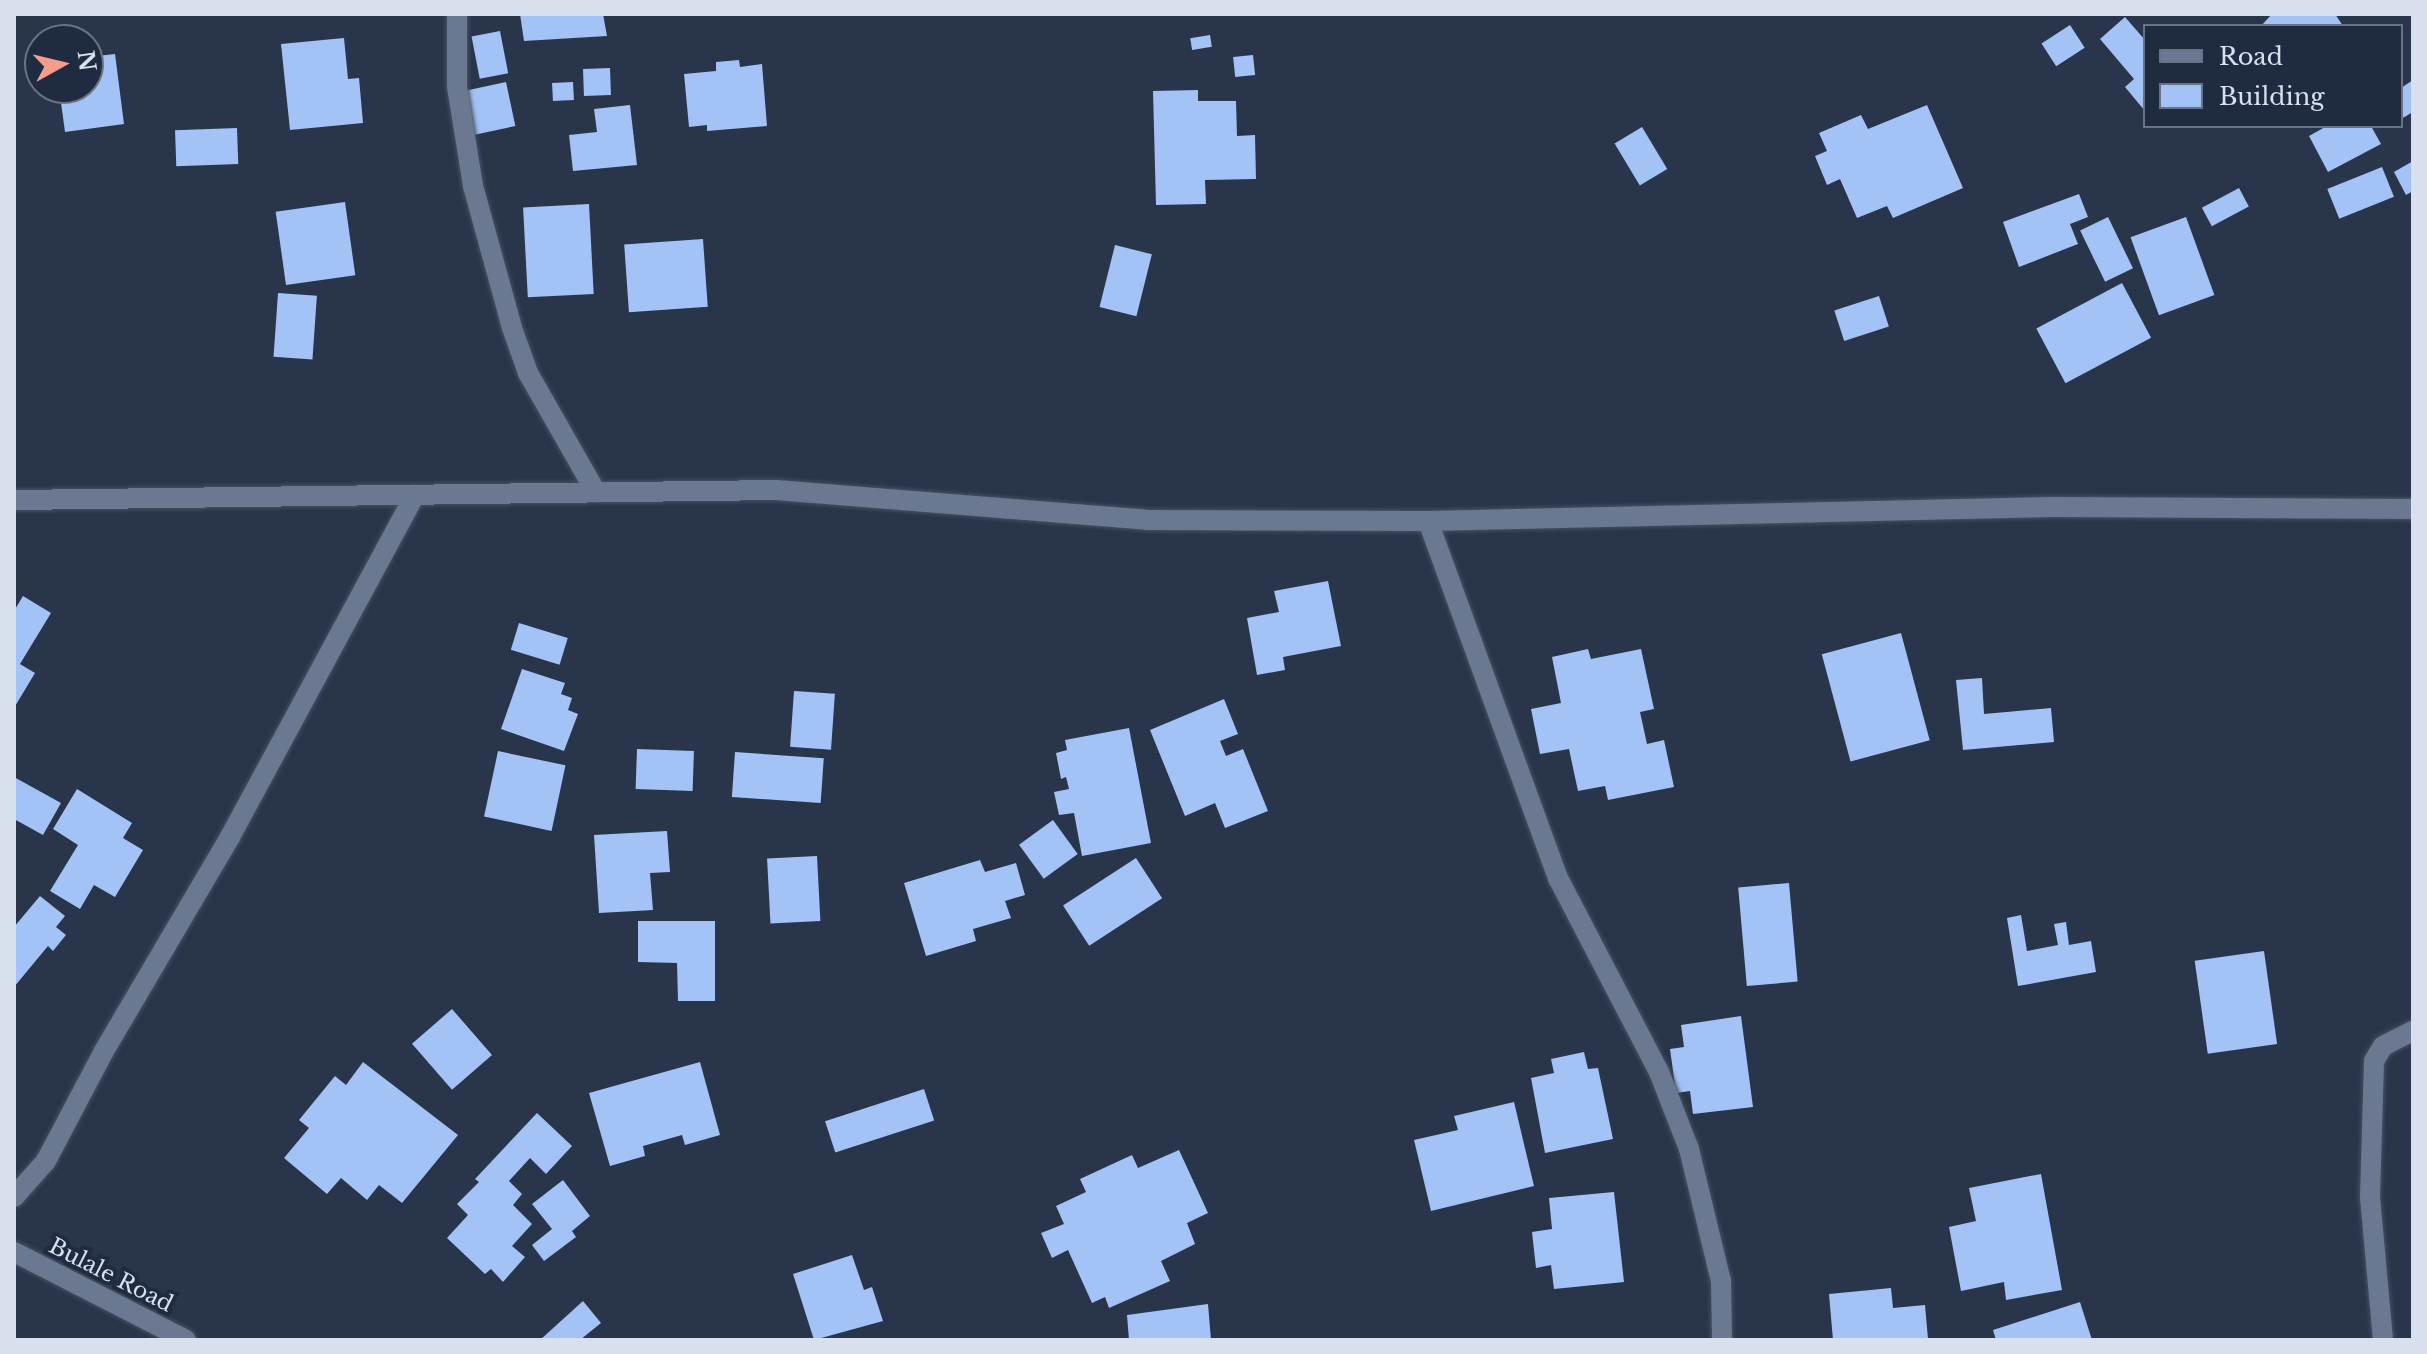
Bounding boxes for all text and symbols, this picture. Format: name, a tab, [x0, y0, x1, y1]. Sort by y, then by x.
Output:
north arrow	[24, 24, 104, 104]
legend	[2143, 24, 2403, 128]
text: Road	[2219, 42, 2283, 71]
text: N	[71, 49, 101, 73]
text: Building	[2219, 82, 2325, 111]
street label: Bulale Road	[45, 1232, 177, 1318]

